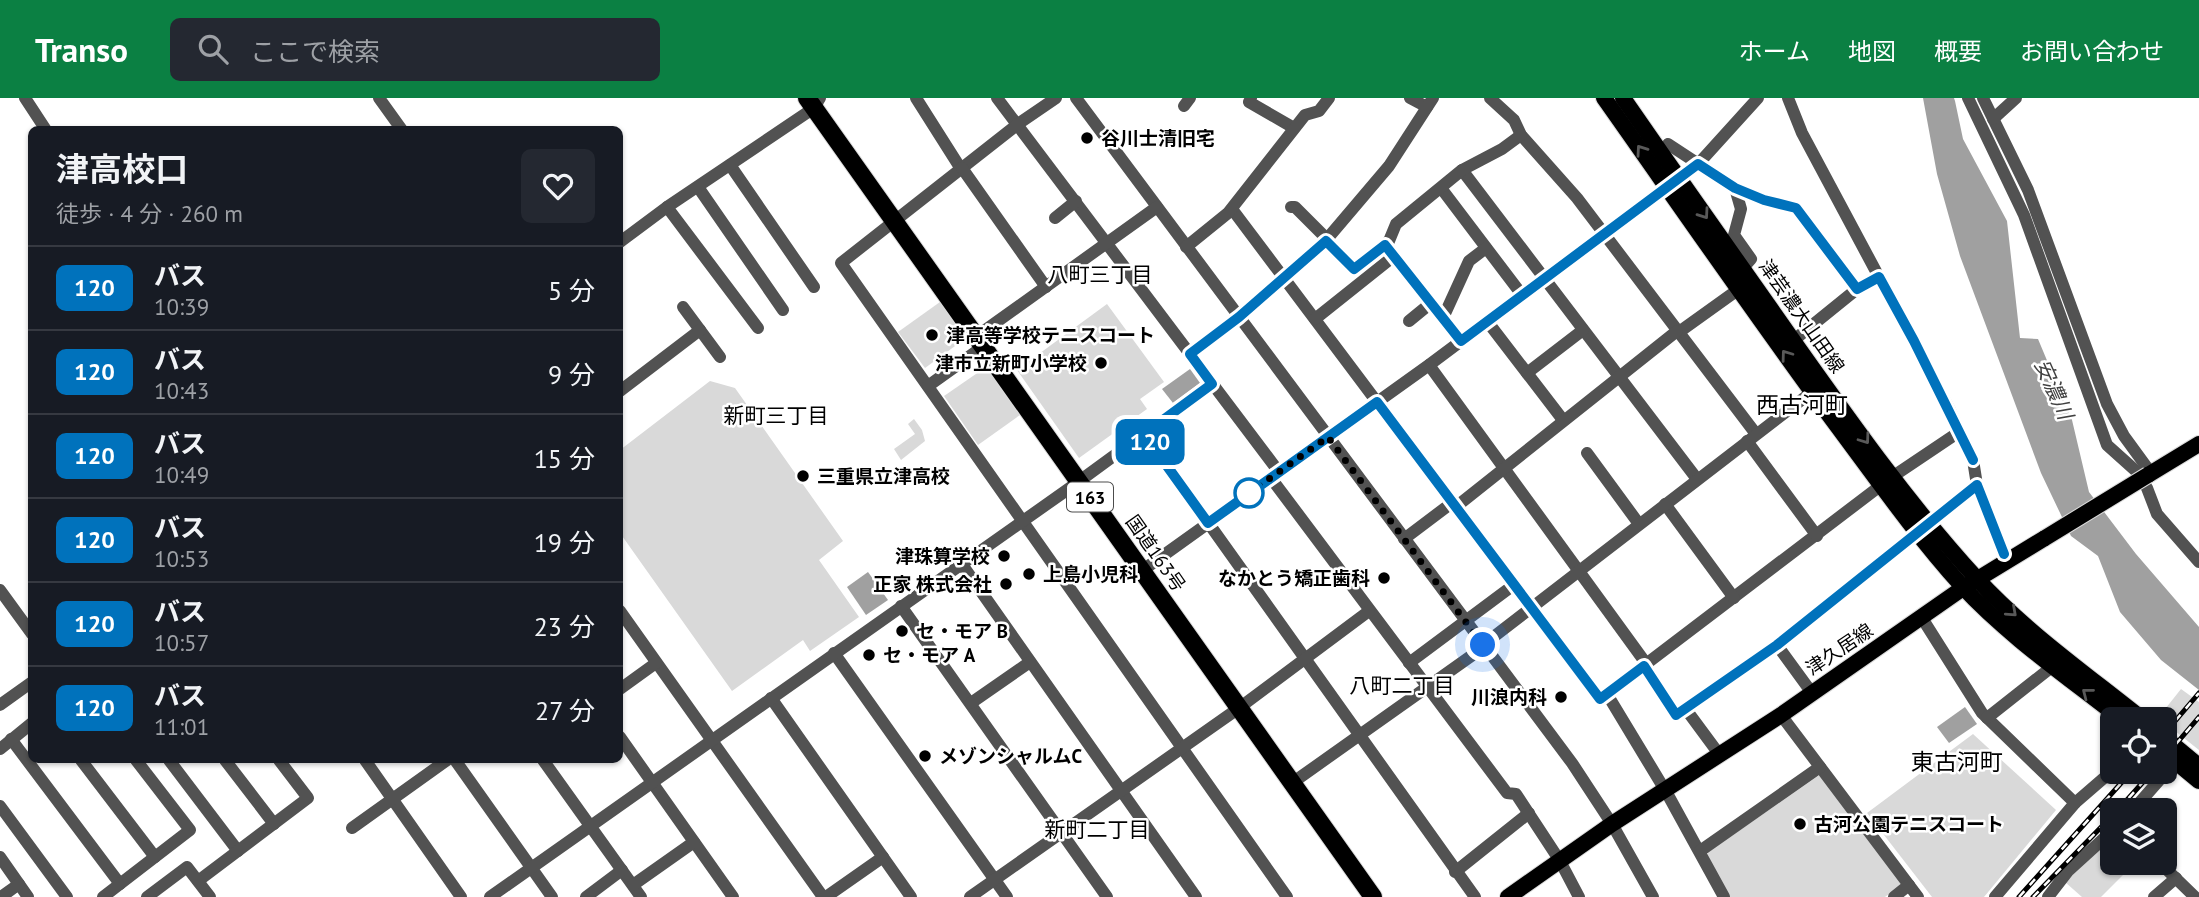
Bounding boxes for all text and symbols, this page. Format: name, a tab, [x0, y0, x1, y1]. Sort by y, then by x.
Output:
search box	[170, 18, 660, 81]
text: Transo	[35, 28, 128, 71]
icon: search	[194, 30, 232, 68]
text: ここで検索	[250, 35, 380, 68]
text: ホーム	[1739, 36, 1810, 67]
text: 地図	[1848, 36, 1896, 67]
text: 概要	[1934, 36, 1982, 67]
text: お問い合わせ	[2020, 36, 2164, 67]
place label: 谷川士清旧宅	[1101, 126, 1215, 150]
marker: 谷川士清旧宅	[1079, 130, 1095, 146]
one-way arrow	[1637, 145, 1649, 158]
text: 津高校口	[56, 147, 188, 190]
button: heart	[521, 149, 595, 223]
text: 徒歩 · 4 分 · 260 m	[56, 199, 243, 228]
one-way arrow	[1696, 206, 1708, 219]
street label: 津芸濃大山田線	[1754, 255, 1850, 377]
text: バス	[154, 259, 206, 292]
district label: 八町三丁目	[1048, 261, 1153, 288]
text: 120	[74, 272, 115, 303]
text: 5 分	[548, 274, 595, 307]
text: 10:39	[154, 292, 209, 321]
place label: 津高等学校テニスコート	[946, 323, 1155, 347]
marker: 津高等学校テニスコート	[924, 327, 940, 343]
text: バス	[154, 343, 206, 376]
one-way arrow	[1782, 350, 1794, 363]
place label: 津市立新町小学校	[935, 351, 1087, 375]
marker: 津市立新町小学校	[1093, 355, 1109, 371]
water label: 安濃川	[2029, 355, 2080, 425]
text: 120	[74, 356, 115, 387]
text: 9 分	[548, 358, 595, 391]
text: 10:43	[154, 376, 209, 405]
district label: 西古河町	[1756, 390, 1848, 419]
district label: 新町三丁目	[724, 402, 829, 429]
line badge: 120	[1110, 419, 1190, 465]
text: 120	[1130, 426, 1170, 457]
text: バス	[154, 427, 206, 460]
one-way arrow	[1857, 431, 1869, 444]
text: 120	[74, 440, 115, 471]
text: 15 分	[534, 442, 595, 475]
text: 10:49	[154, 460, 209, 489]
place label: 三重県立津高校	[817, 464, 950, 488]
marker: 三重県立津高校	[795, 468, 811, 484]
unlabelled marker	[1234, 478, 1264, 508]
road number: 163	[1067, 482, 1113, 512]
street label: 国道163号	[1121, 510, 1191, 596]
text: バス	[154, 511, 206, 544]
text: 120	[74, 524, 115, 555]
text: 19 分	[534, 526, 595, 559]
text: 10:53	[154, 544, 209, 573]
place label: 津珠算学校	[895, 544, 990, 568]
marker: 津珠算学校	[996, 548, 1012, 564]
place label: 上島小児科	[1043, 562, 1138, 586]
marker: 上島小児科	[1021, 566, 1037, 582]
place label: なかとう矯正歯科	[1218, 566, 1370, 590]
marker: なかとう矯正歯科	[1376, 570, 1392, 586]
place label: 正家 株式会社	[873, 572, 992, 596]
marker: 正家 株式会社	[998, 576, 1014, 592]
text: バス	[154, 595, 206, 628]
one-way arrow	[2004, 604, 2017, 616]
text: 120	[74, 608, 115, 639]
text: 23 分	[534, 610, 595, 643]
street label: 津久居線	[1801, 618, 1877, 680]
place label: セ・モア B	[916, 619, 1008, 643]
marker: セ・モア B	[894, 623, 910, 639]
your location	[1465, 627, 1500, 662]
text: 10:57	[154, 628, 209, 657]
place label: セ・モア A	[883, 643, 976, 667]
marker: セ・モア A	[861, 647, 877, 663]
district label: 八町二丁目	[1350, 672, 1455, 699]
text: バス	[154, 679, 206, 712]
place label: 川浪内科	[1471, 685, 1547, 709]
one-way arrow	[2082, 688, 2095, 701]
marker: 川浪内科	[1553, 689, 1569, 705]
text: 120	[74, 692, 115, 723]
text: 27 分	[535, 694, 595, 727]
map controls	[2100, 707, 2177, 875]
button: locate	[2100, 707, 2177, 784]
text: 11:01	[154, 712, 209, 741]
place label: メゾンシャルムC	[939, 744, 1083, 768]
district label: 東古河町	[1911, 747, 2003, 776]
marker: メゾンシャルムC	[917, 748, 933, 764]
button: layers	[2100, 798, 2177, 875]
place label: 古河公園テニスコート	[1814, 812, 2004, 836]
district label: 新町二丁目	[1045, 816, 1150, 843]
marker: 古河公園テニスコート	[1792, 816, 1808, 832]

